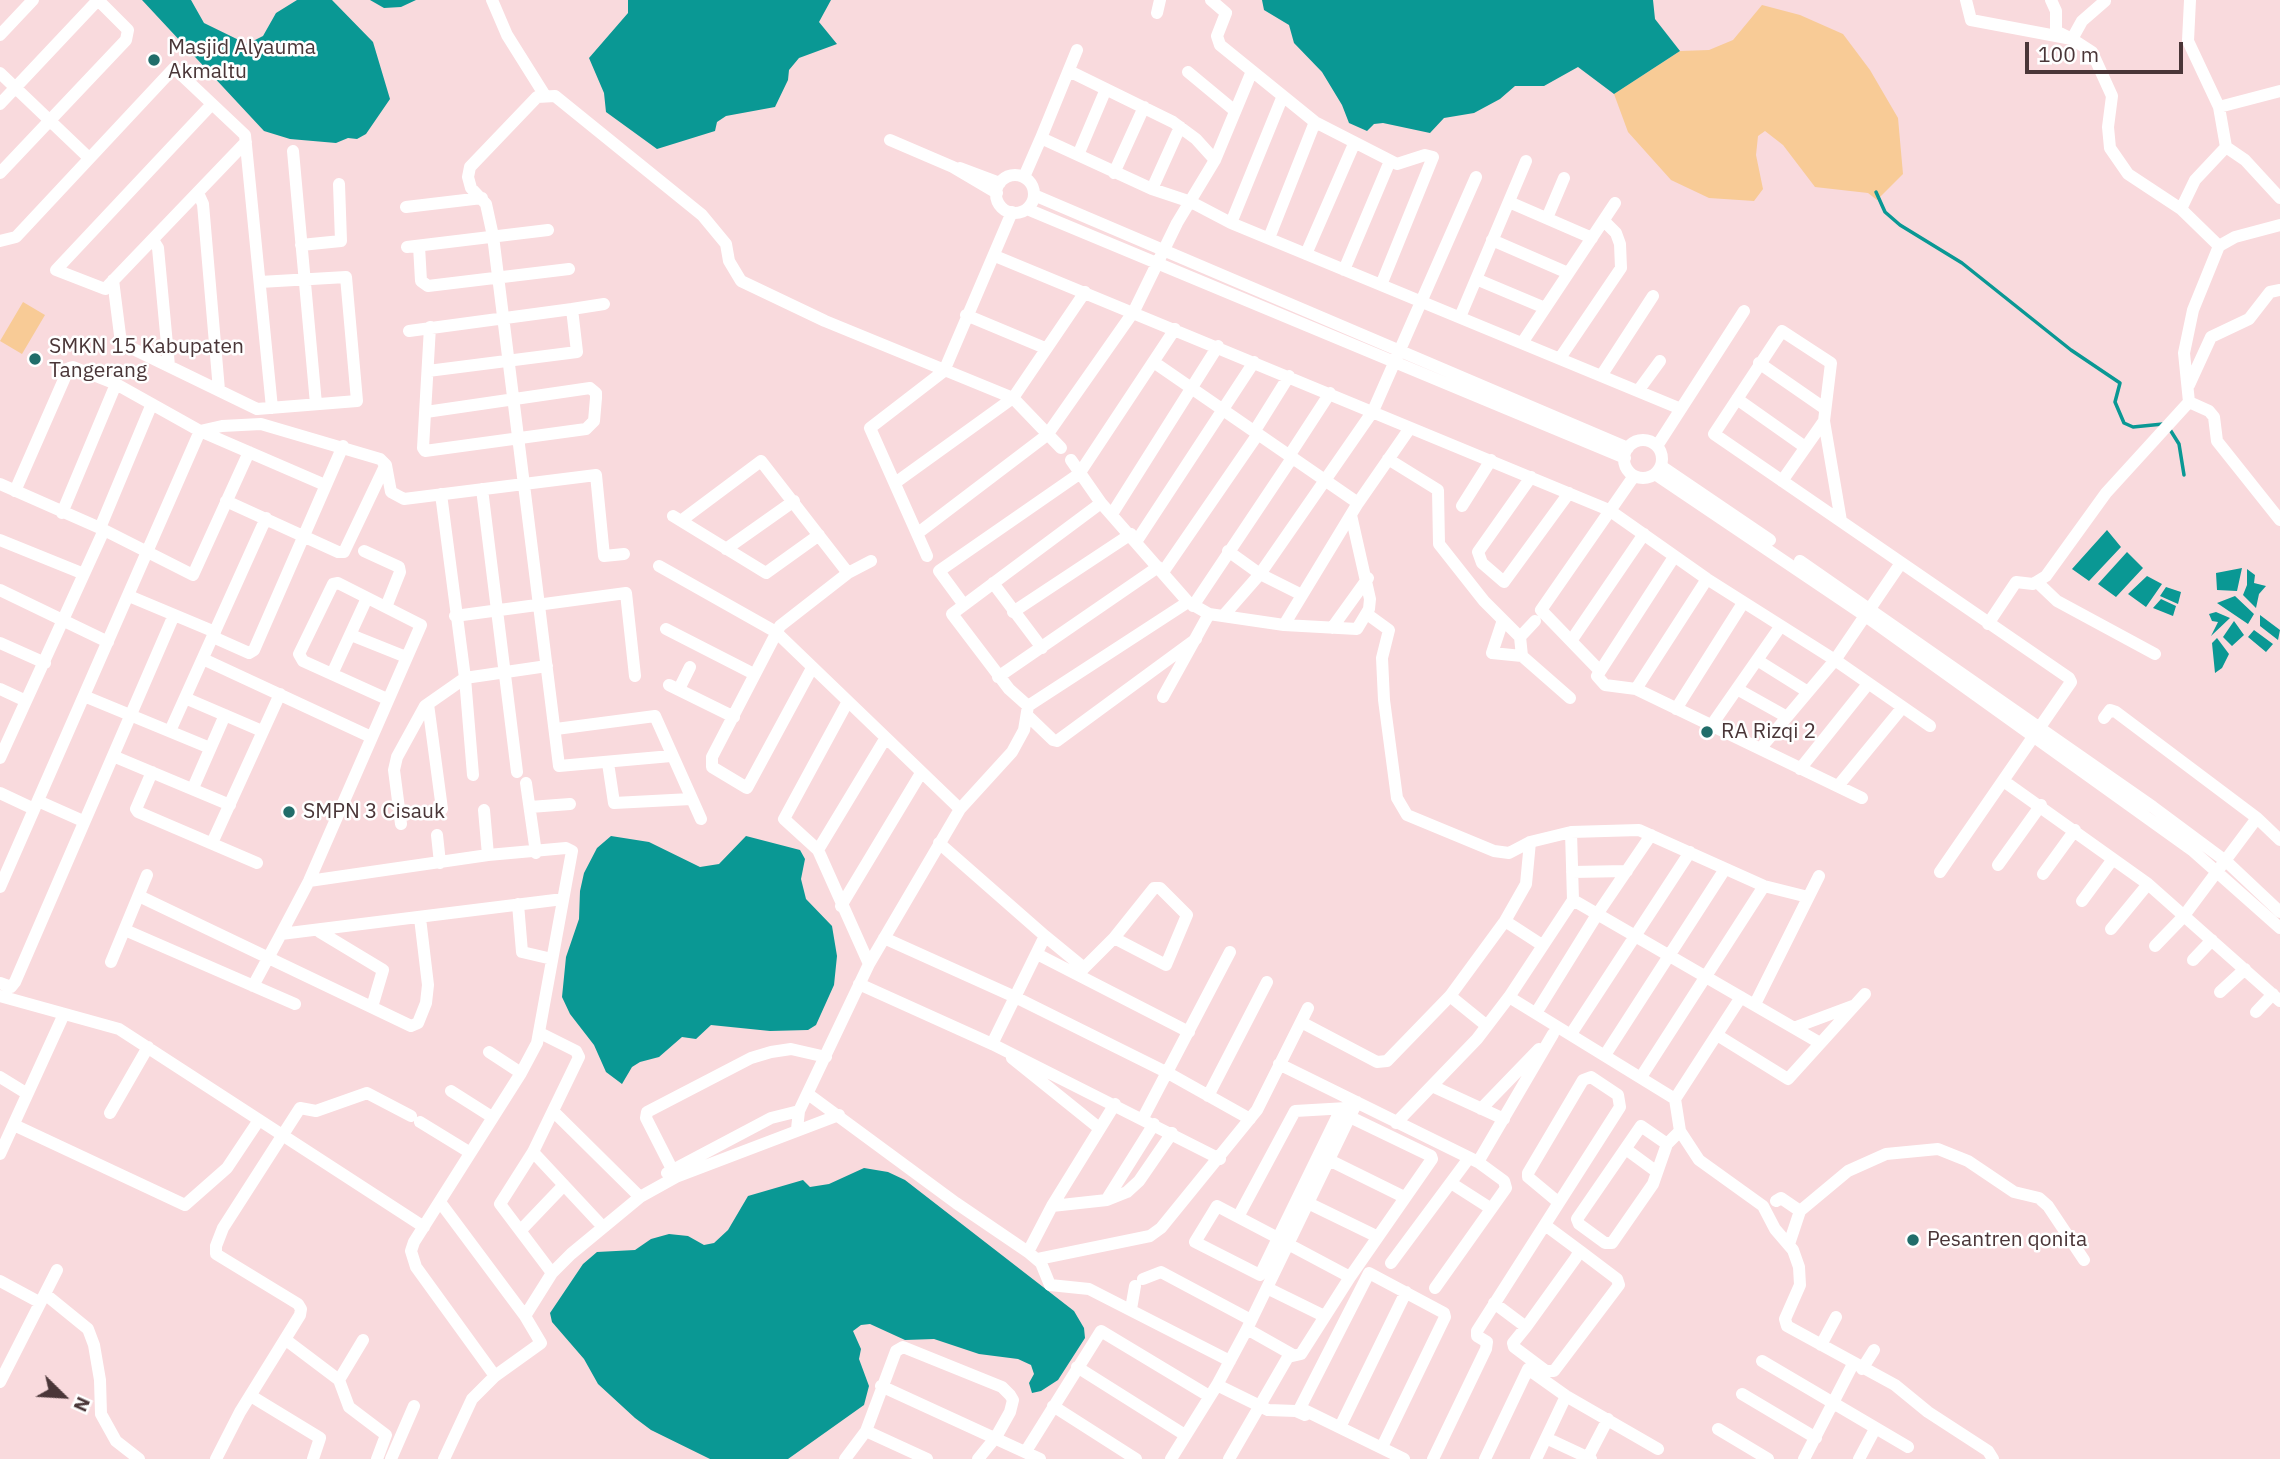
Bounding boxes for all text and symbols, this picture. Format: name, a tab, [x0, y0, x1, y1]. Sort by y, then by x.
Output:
scale bar	[2028, 28, 2186, 72]
place label: Masjid Alyauma Akmaltu	[168, 35, 316, 85]
text: 100 m	[2038, 40, 2099, 68]
marker: Masjid Alyauma Akmaltu	[146, 52, 162, 68]
place label: SMKN 15 Kabupaten Tangerang	[49, 334, 244, 384]
marker: SMKN 15 Kabupaten Tangerang	[27, 351, 43, 367]
place label: RA Rizqi 2	[1721, 719, 1816, 745]
marker: RA Rizqi 2	[1699, 724, 1715, 740]
place label: SMPN 3 Cisauk	[303, 799, 445, 825]
marker: SMPN 3 Cisauk	[281, 804, 297, 820]
place label: Pesantren qonita	[1927, 1227, 2087, 1253]
marker: Pesantren qonita	[1905, 1232, 1921, 1248]
north arrow	[28, 1361, 98, 1431]
text: N	[68, 1393, 96, 1416]

